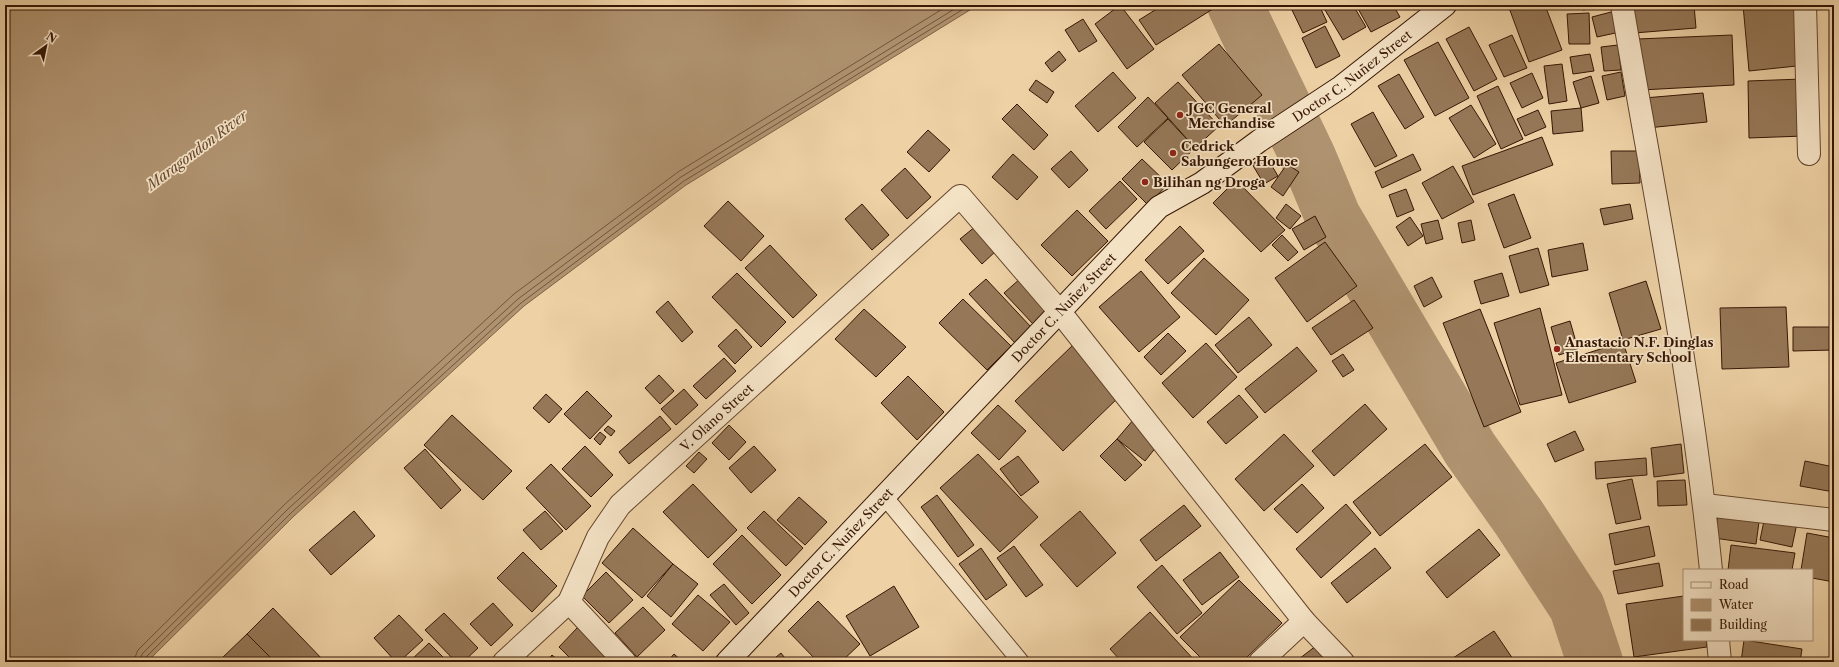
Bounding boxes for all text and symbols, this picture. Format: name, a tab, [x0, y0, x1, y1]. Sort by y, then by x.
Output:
north arrow	[26, 26, 66, 66]
street label: Doctor C. Nuñez Street	[1289, 26, 1415, 125]
text: N	[44, 29, 60, 46]
place label: JGC General Merchandise	[1186, 100, 1275, 131]
water label: Maragondon River	[141, 105, 252, 195]
marker: JGC General Merchandise	[1175, 110, 1185, 120]
place label: Cedrick Sabungero House	[1181, 138, 1298, 169]
marker: Cedrick Sabungero House	[1168, 148, 1178, 158]
place label: Bilihan ng Droga	[1153, 174, 1266, 190]
marker: Bilihan ng Droga	[1140, 177, 1150, 187]
street label: Doctor C. Nuñez Street	[1008, 249, 1119, 365]
place label: Anastacio N.F. Dinglas Elementary School	[1564, 334, 1714, 365]
marker: Anastacio N.F. Dinglas Elementary School	[1552, 344, 1562, 354]
street label: V. Olano Street	[676, 380, 757, 455]
street label: Doctor C. Nuñez Street	[785, 484, 896, 600]
legend	[1683, 569, 1813, 641]
text: Road	[1719, 577, 1749, 592]
text: Water	[1718, 597, 1753, 612]
text: Building	[1719, 617, 1767, 632]

